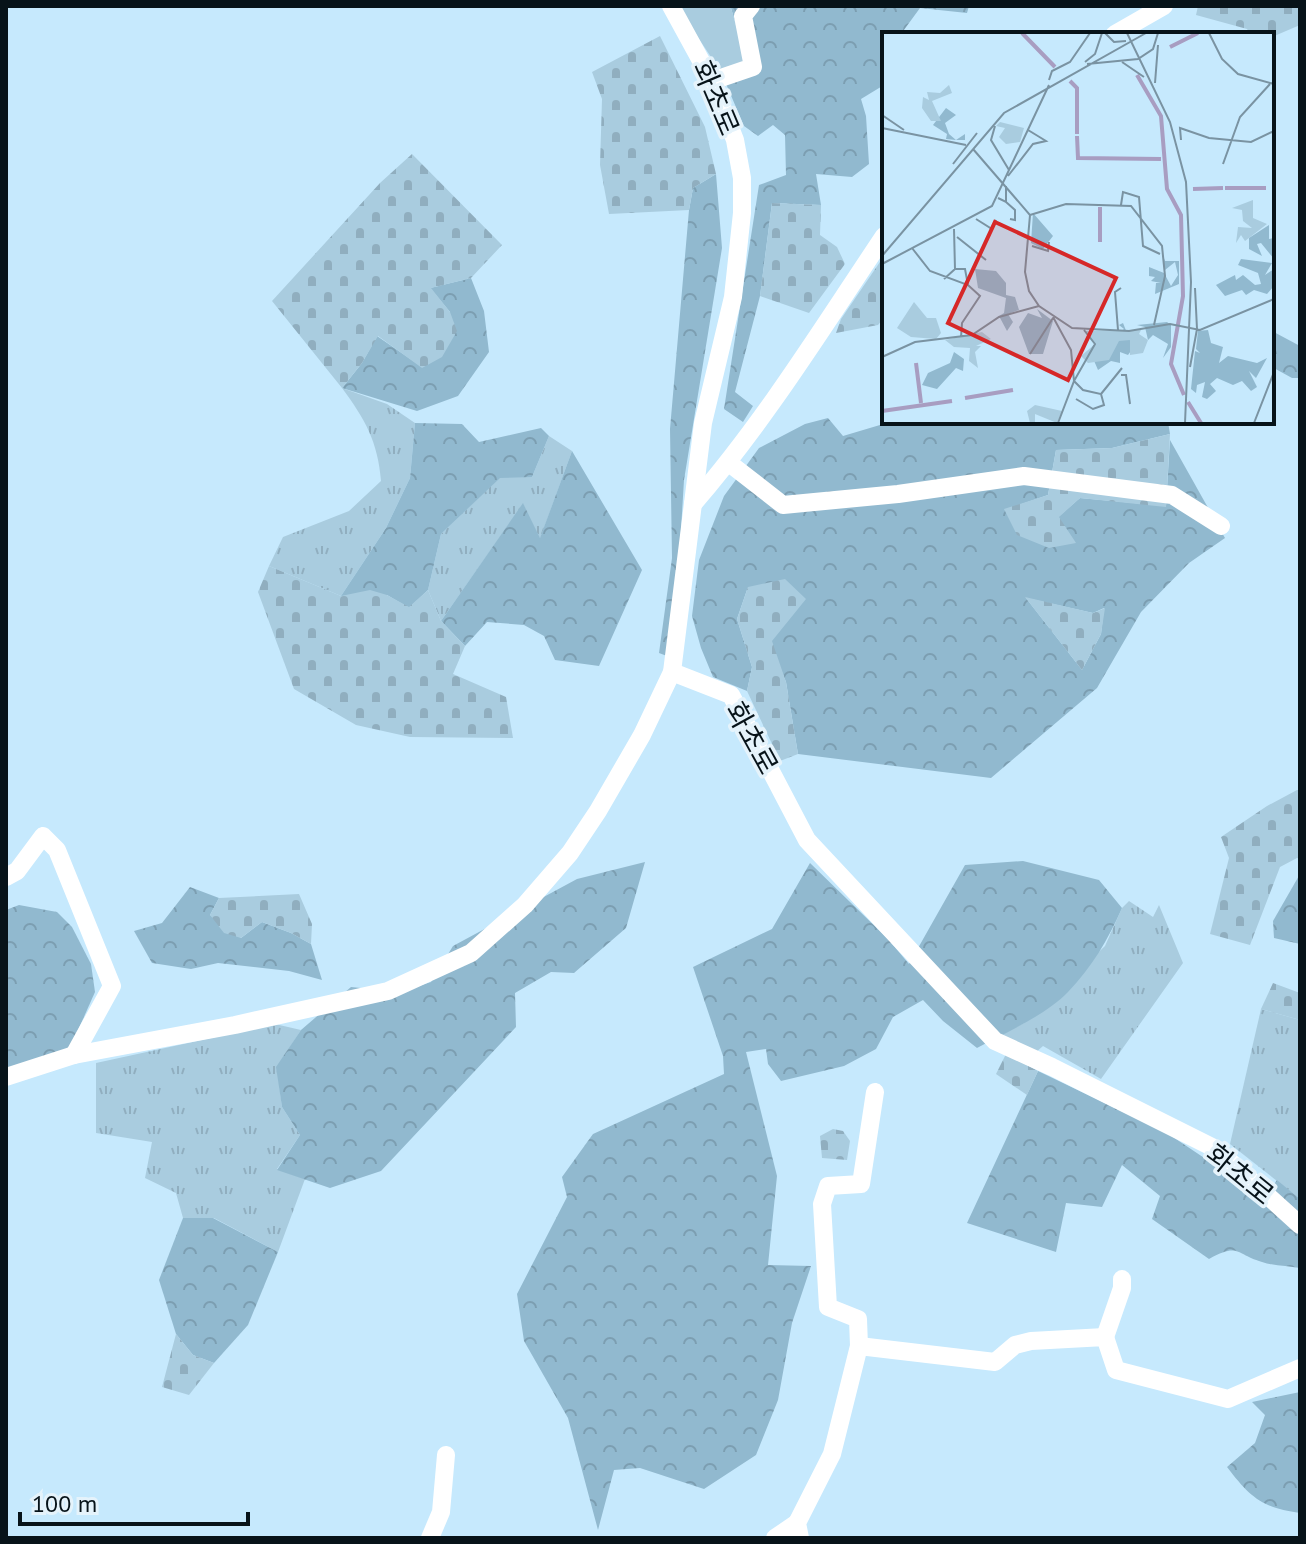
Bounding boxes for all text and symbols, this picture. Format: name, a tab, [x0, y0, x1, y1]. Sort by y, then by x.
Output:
inset map	[882, 32, 1274, 424]
street label: 화초로	[684, 55, 749, 141]
street label: 화초로	[718, 695, 787, 781]
street label: 화초로	[1199, 1135, 1282, 1212]
scale bar	[20, 1476, 248, 1526]
text: 100 m	[32, 1488, 97, 1519]

